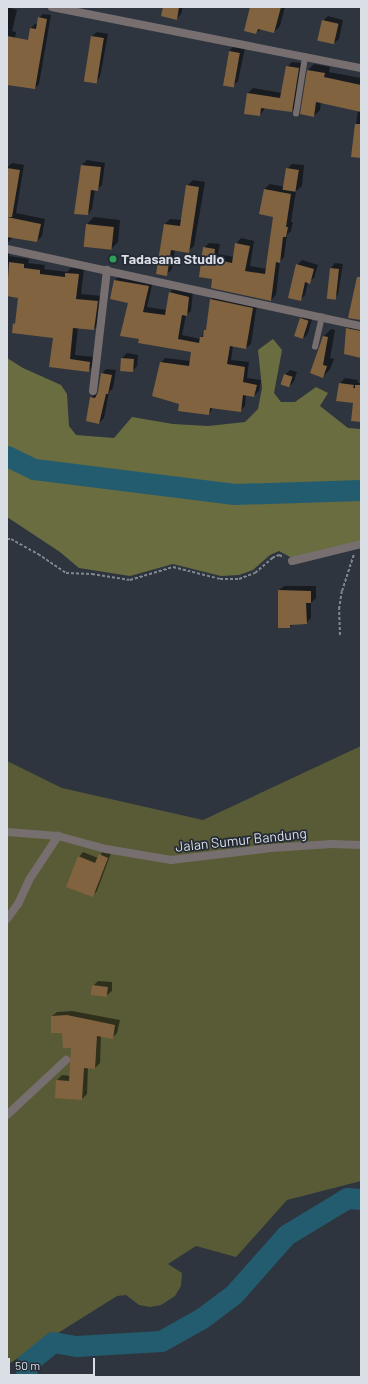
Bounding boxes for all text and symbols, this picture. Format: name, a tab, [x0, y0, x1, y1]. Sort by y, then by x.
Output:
place label: Tadasana Studio	[121, 251, 224, 267]
marker: Tadasana Studio	[108, 254, 118, 264]
street label: Jalan Sumur Bandung	[174, 825, 308, 855]
scale bar	[10, 1350, 97, 1376]
text: 50 m	[15, 1358, 40, 1372]

